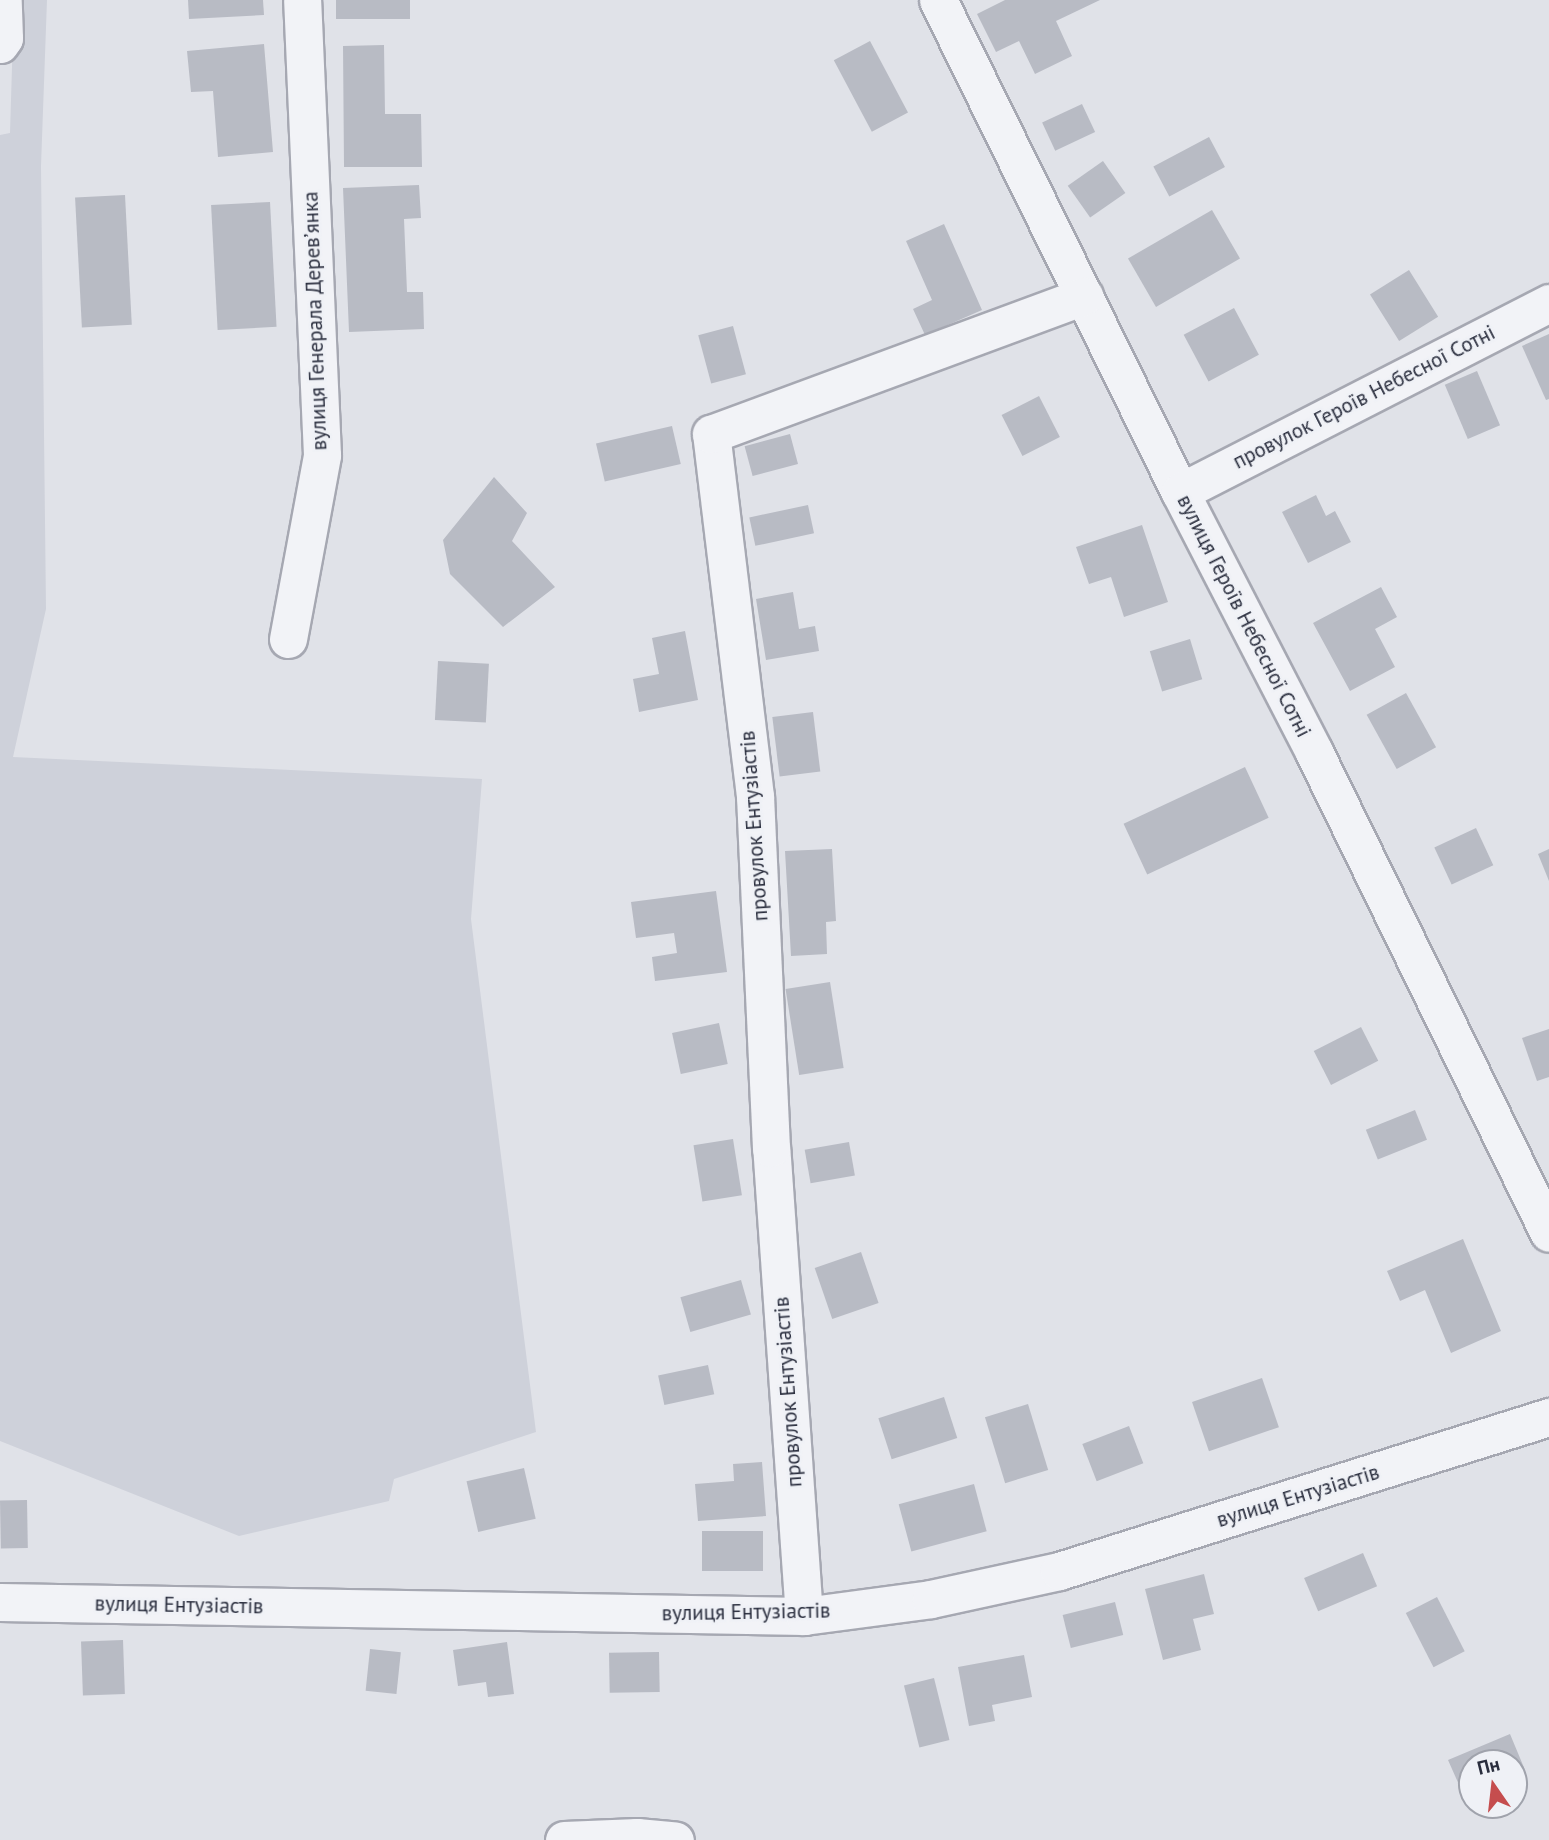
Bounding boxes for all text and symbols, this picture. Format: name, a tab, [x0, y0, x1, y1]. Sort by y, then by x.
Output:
street label: вулиця Генерала Деревʼянка	[298, 191, 332, 451]
street label: провулок Героїв Небесної Сотні	[1229, 320, 1499, 474]
street label: вулиця Героїв Небесної Сотні	[1172, 491, 1316, 741]
street label: провулок Ентузіастів	[735, 730, 773, 922]
street label: провулок Ентузіастів	[769, 1296, 807, 1488]
street label: вулиця Ентузіастів	[1214, 1459, 1382, 1533]
street label: вулиця Ентузіастів	[94, 1591, 264, 1619]
street label: вулиця Ентузіастів	[661, 1598, 831, 1626]
north arrow	[1458, 1749, 1528, 1819]
text: Пн	[1475, 1751, 1502, 1780]

